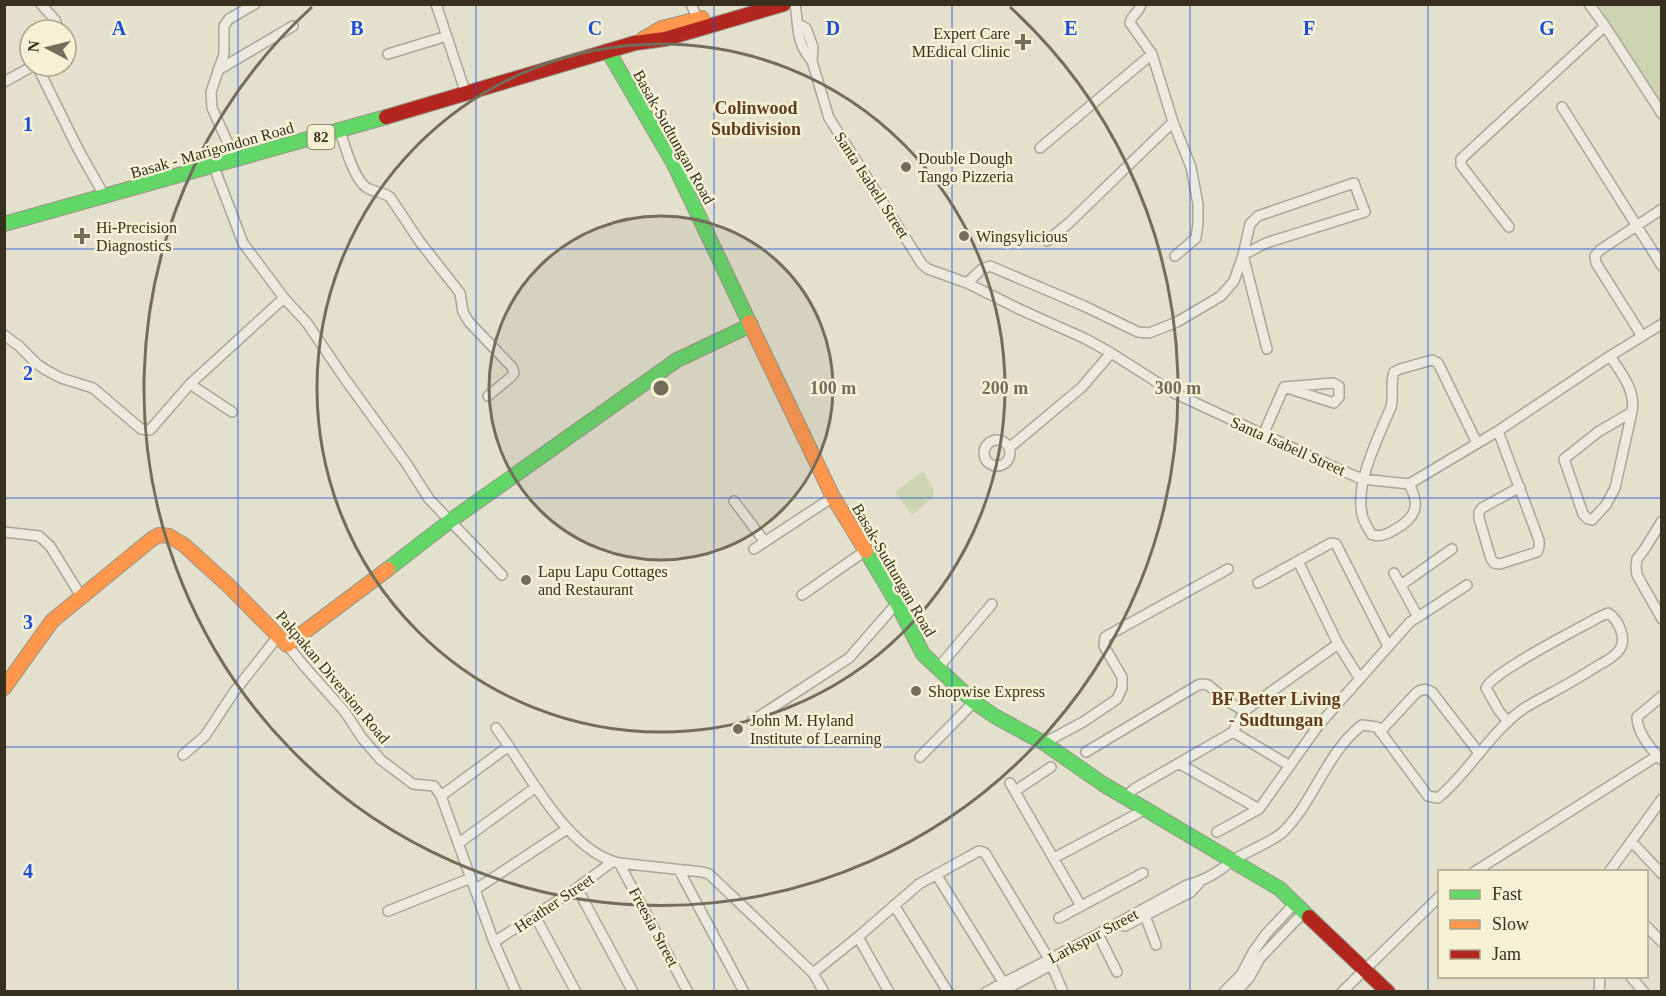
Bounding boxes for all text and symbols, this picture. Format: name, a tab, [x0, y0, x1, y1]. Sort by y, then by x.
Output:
text: A	[112, 17, 127, 39]
text: B	[350, 17, 364, 39]
text: C	[588, 17, 602, 39]
text: D	[826, 17, 840, 39]
text: E	[1064, 17, 1078, 39]
text: F	[1303, 17, 1315, 39]
text: G	[1539, 17, 1555, 39]
north arrow	[18, 18, 78, 78]
place label: Expert Care MEdical Clinic	[912, 25, 1010, 60]
marker: Expert Care MEdical Clinic	[1014, 33, 1032, 51]
text: N	[24, 39, 43, 53]
street label: Basak-Sudtungan Road	[629, 67, 718, 207]
district label: Colinwood Subdivision	[711, 98, 801, 139]
text: 1	[23, 113, 33, 135]
street label: Basak - Marigondon Road	[128, 118, 296, 182]
road number: 82	[308, 125, 334, 149]
street label: Santa Isabell Street	[831, 129, 913, 242]
place label: Double Dough Tango Pizzeria	[918, 150, 1013, 186]
marker: Double Dough Tango Pizzeria	[899, 160, 913, 174]
place label: Hi-Precision Diagnostics	[96, 219, 177, 255]
marker: Hi-Precision Diagnostics	[73, 227, 91, 245]
place label: Wingsylicious	[976, 228, 1068, 246]
marker: Wingsylicious	[957, 229, 971, 243]
text: 2	[23, 362, 33, 384]
centre of rings	[651, 378, 671, 398]
text: 100 m	[810, 378, 856, 398]
text: 200 m	[982, 378, 1028, 398]
text: 300 m	[1155, 378, 1201, 398]
street label: Santa Isabell Street	[1228, 413, 1348, 479]
street label: Basak-Sudtungan Road	[848, 501, 939, 640]
place label: Lapu Lapu Cottages and Restaurant	[538, 563, 668, 598]
marker: Lapu Lapu Cottages and Restaurant	[519, 573, 533, 587]
street label: Pakpakan Diversion Road	[272, 608, 393, 747]
text: 3	[23, 611, 33, 633]
place label: Shopwise Express	[928, 683, 1045, 701]
marker: Shopwise Express	[909, 684, 923, 698]
district label: BF Better Living - Sudtungan	[1212, 689, 1341, 730]
place label: John M. Hyland Institute of Learning	[750, 712, 882, 748]
marker: John M. Hyland Institute of Learning	[731, 722, 745, 736]
text: 4	[23, 860, 33, 882]
street label: Heather Street	[511, 870, 597, 936]
legend	[1438, 870, 1648, 978]
street label: Freesia Street	[626, 884, 682, 970]
text: Fast	[1492, 884, 1522, 904]
street label: Larkspur Street	[1045, 905, 1142, 968]
text: Slow	[1492, 914, 1529, 934]
text: Jam	[1492, 944, 1521, 964]

